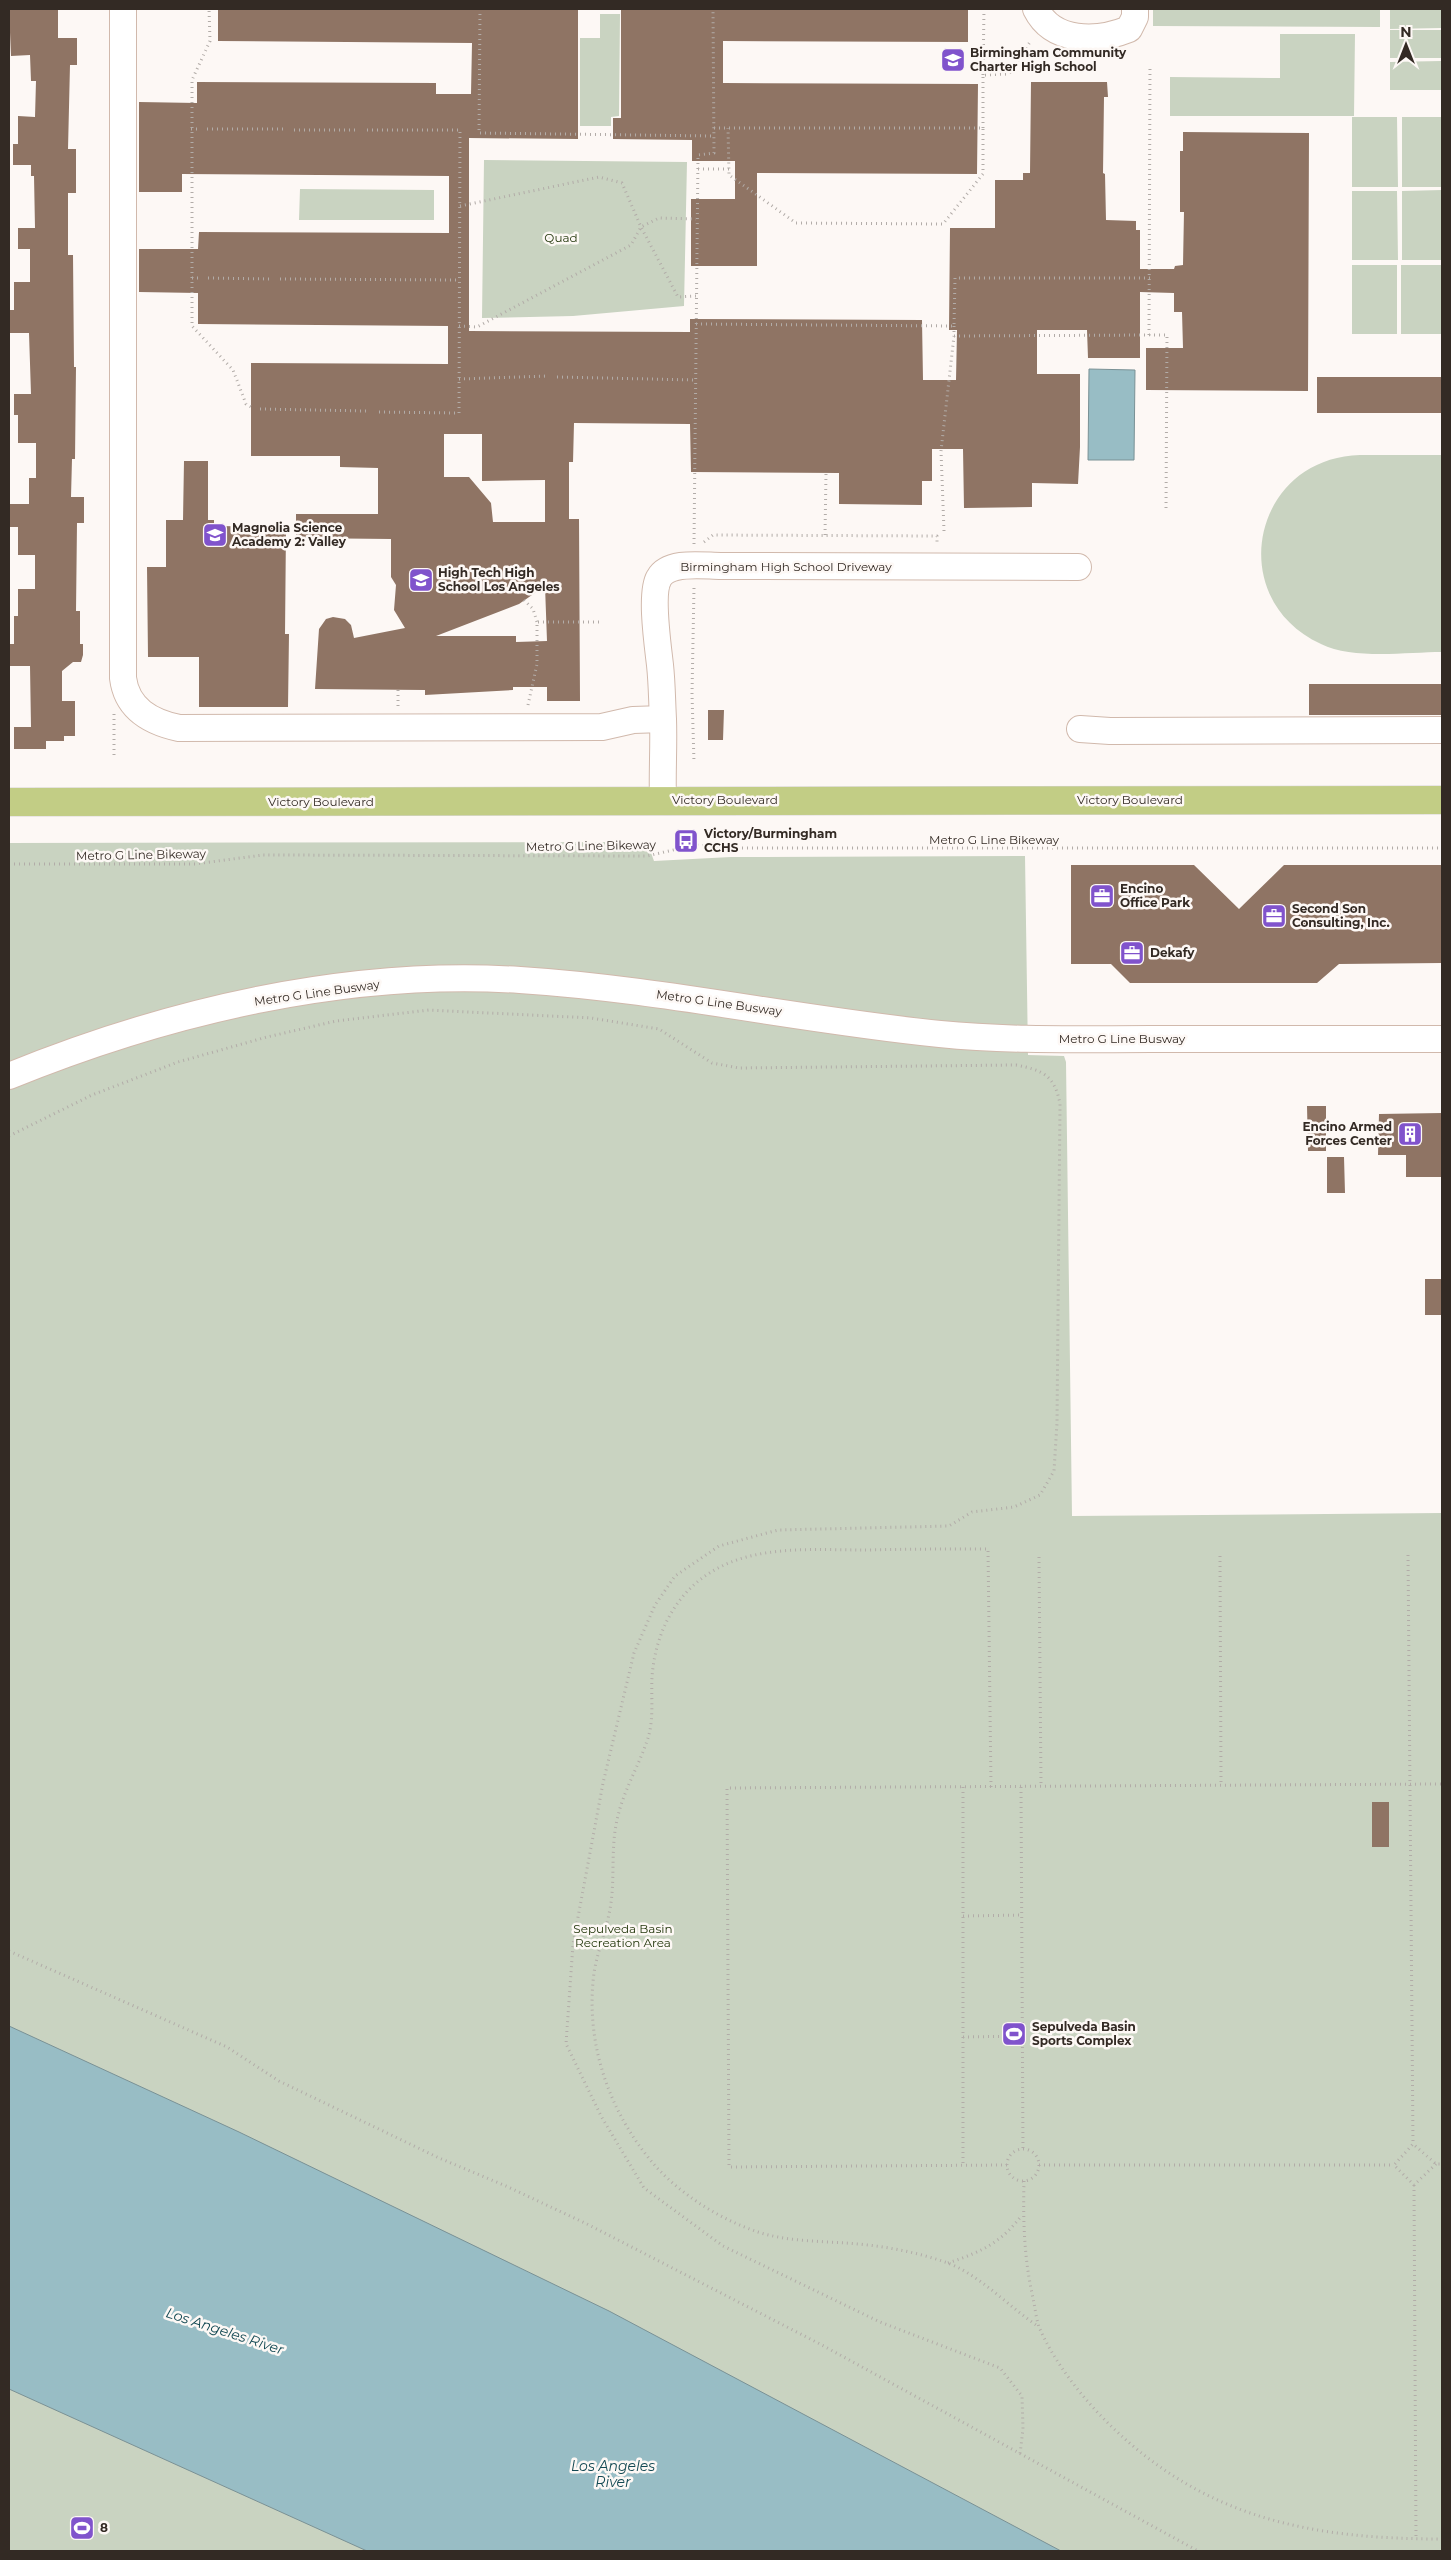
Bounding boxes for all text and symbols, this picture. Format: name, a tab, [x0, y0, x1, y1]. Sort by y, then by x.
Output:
north arrow	[1381, 20, 1431, 70]
text: N	[1400, 23, 1412, 41]
place label: Birmingham Community Charter High School	[970, 45, 1127, 74]
school or university icon: Birmingham Community Charter High School	[940, 47, 966, 73]
park label: Quad	[544, 230, 578, 245]
place label: Magnolia Science Academy 2: Valley	[231, 520, 347, 549]
school or university icon: Magnolia Science Academy 2: Valley	[202, 522, 228, 548]
street label: Birmingham High School Driveway	[680, 559, 892, 574]
place label: High Tech High School Los Angeles	[438, 565, 560, 594]
school or university icon: High Tech High School Los Angeles	[408, 567, 434, 593]
street label: Victory Boulevard	[672, 792, 778, 807]
street label: Victory Boulevard	[1077, 792, 1183, 807]
street label: Victory Boulevard	[268, 794, 374, 809]
place label: Victory/Burmingham CCHS	[703, 826, 837, 855]
bus stop icon: Victory/Burmingham CCHS	[673, 828, 699, 854]
street label: Metro G Line Bikeway	[929, 832, 1060, 847]
street label: Metro G Line Bikeway	[526, 837, 657, 854]
street label: Metro G Line Bikeway	[76, 846, 207, 863]
place label: Encino Office Park	[1120, 881, 1190, 910]
office icon: Encino Office Park	[1089, 883, 1115, 909]
place label: Second Son Consulting, Inc.	[1292, 901, 1390, 930]
office icon: Second Son Consulting, Inc.	[1261, 903, 1287, 929]
office icon: Dekafy	[1119, 940, 1145, 966]
place label: Dekafy	[1150, 945, 1195, 960]
street label: Metro G Line Busway	[253, 976, 381, 1009]
street label: Metro G Line Busway	[655, 986, 783, 1019]
street label: Metro G Line Busway	[1059, 1031, 1186, 1046]
place label: Encino Armed Forces Center	[1303, 1119, 1392, 1148]
building icon: Encino Armed Forces Center	[1397, 1121, 1423, 1147]
park label: Sepulveda Basin Recreation Area	[573, 1921, 673, 1950]
place label: Sepulveda Basin Sports Complex	[1032, 2019, 1136, 2048]
sports icon: Sepulveda Basin Sports Complex	[1001, 2021, 1027, 2047]
water label: Los Angeles River	[164, 2303, 287, 2359]
water label: Los Angeles River	[571, 2457, 655, 2491]
sports icon: 8	[69, 2515, 95, 2541]
place label: 8	[100, 2520, 108, 2535]

